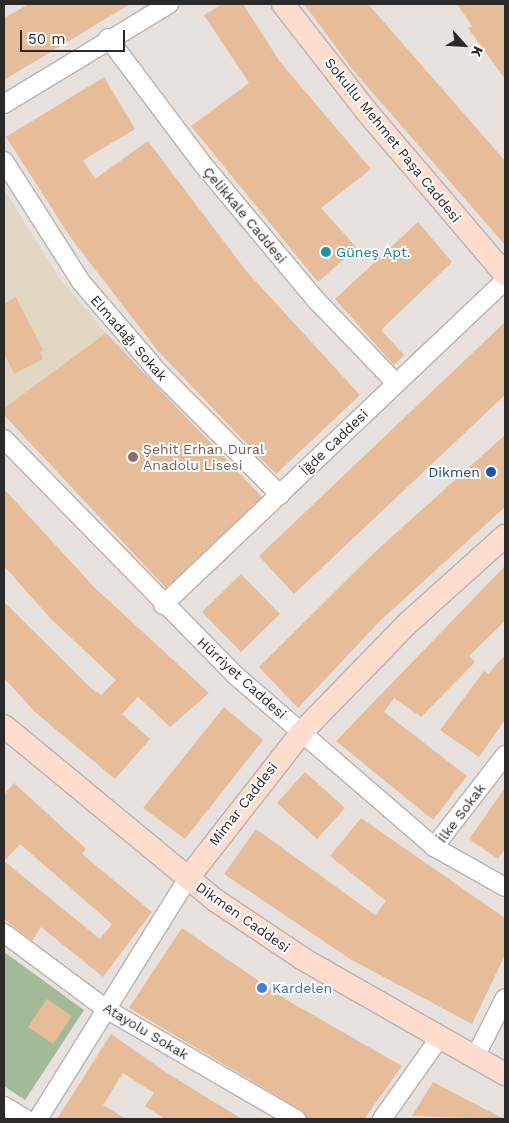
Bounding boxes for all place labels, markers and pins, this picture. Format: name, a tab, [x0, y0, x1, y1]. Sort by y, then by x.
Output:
place label: Güneş Apt.	[336, 244, 411, 260]
marker: Güneş Apt.	[320, 246, 332, 258]
place label: Şehit Erhan Dural Anadolu Lisesi	[143, 441, 264, 474]
marker: Şehit Erhan Dural Anadolu Lisesi	[127, 451, 139, 463]
place label: Dikmen	[428, 464, 480, 480]
marker: Dikmen	[484, 465, 498, 479]
place label: Kardelen	[272, 980, 332, 996]
marker: Kardelen	[256, 982, 268, 994]

